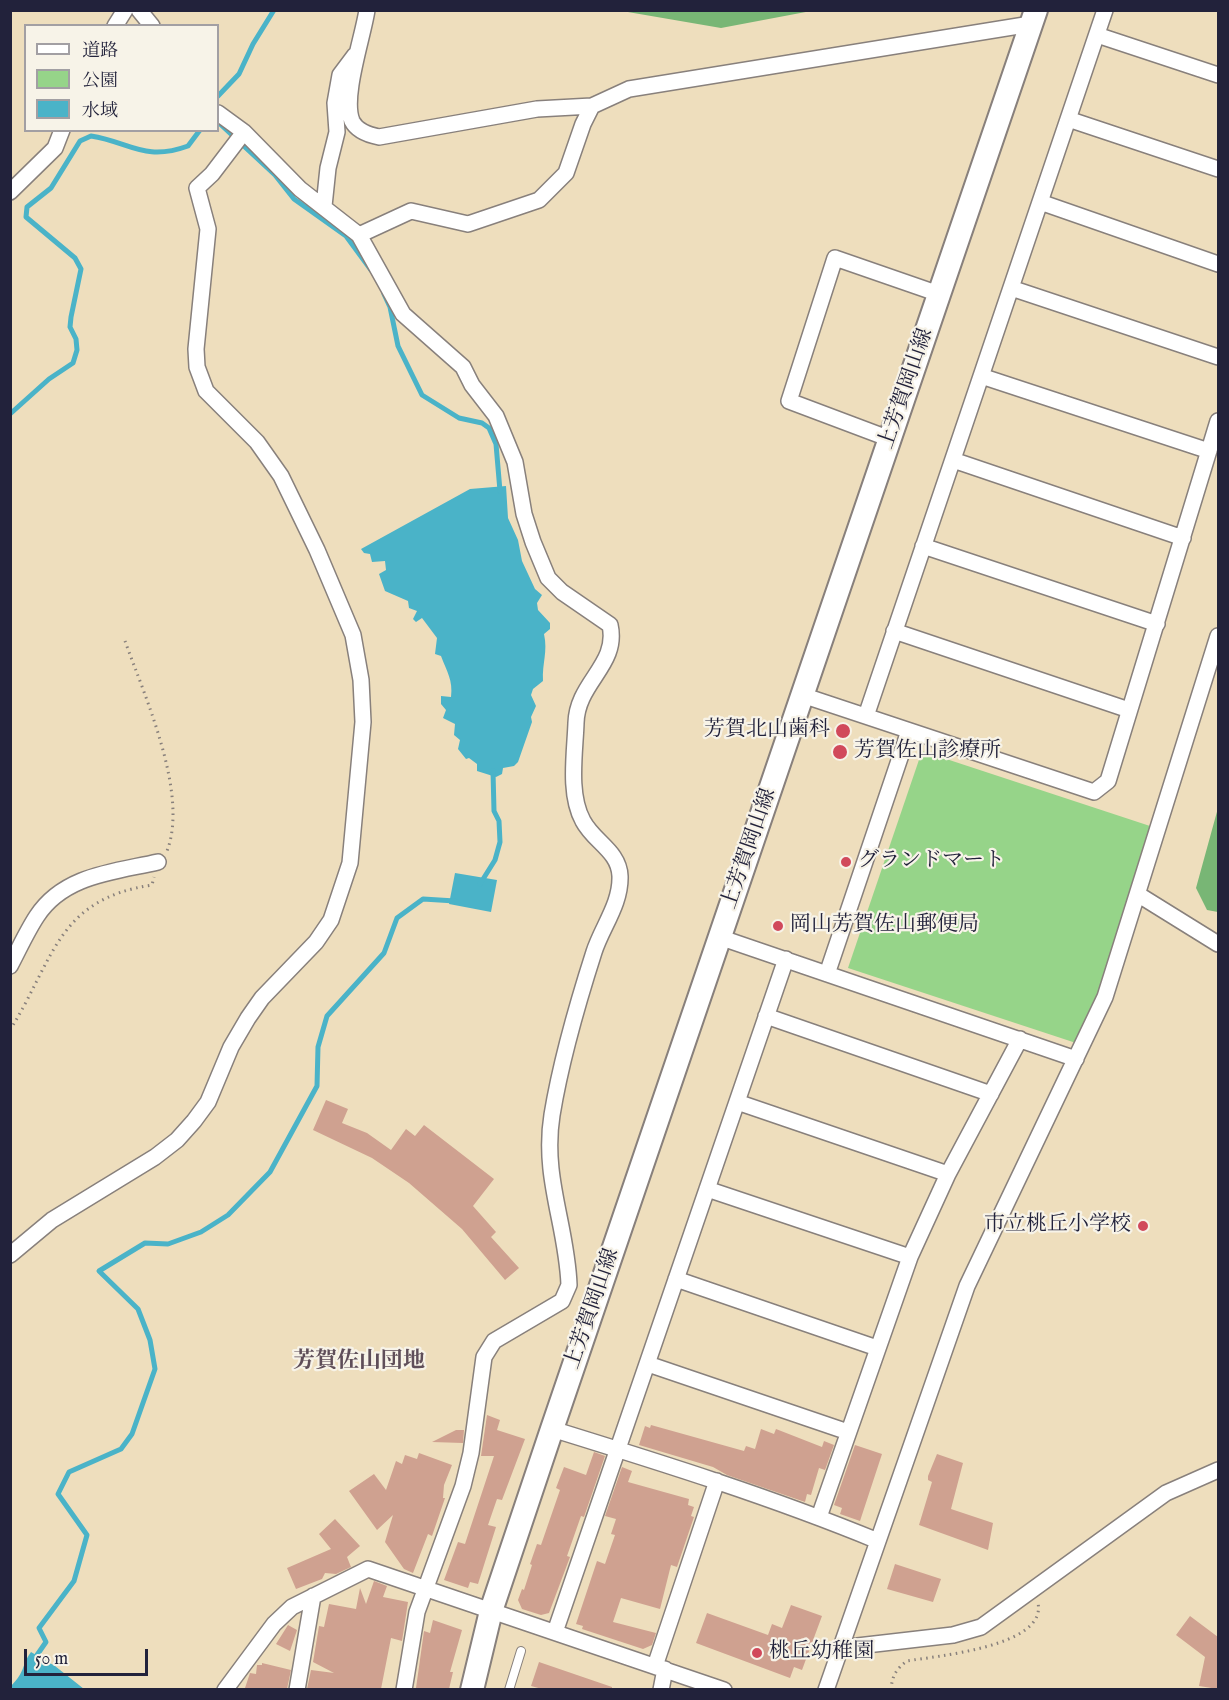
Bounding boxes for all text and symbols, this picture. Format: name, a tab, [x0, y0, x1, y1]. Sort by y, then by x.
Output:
legend	[24, 24, 219, 132]
text: 道路	[82, 40, 118, 63]
text: 公園	[82, 70, 118, 93]
text: 水域	[82, 100, 118, 123]
street label: 上芳賀岡山線	[875, 325, 939, 453]
place label: 芳賀北山歯科	[704, 718, 830, 744]
marker: 芳賀北山歯科	[834, 722, 852, 740]
place label: 芳賀佐山診療所	[854, 739, 1001, 765]
marker: 芳賀佐山診療所	[831, 743, 849, 761]
street label: 上芳賀岡山線	[718, 785, 782, 913]
place label: グランドマート	[858, 849, 1005, 875]
marker: グランドマート	[839, 855, 853, 869]
place label: 岡山芳賀佐山郵便局	[790, 913, 979, 939]
marker: 岡山芳賀佐山郵便局	[771, 919, 785, 933]
place label: 市立桃丘小学校	[984, 1213, 1131, 1239]
marker: 市立桃丘小学校	[1136, 1219, 1150, 1233]
street label: 上芳賀岡山線	[561, 1245, 625, 1373]
district label: 芳賀佐山団地	[293, 1349, 425, 1375]
scale bar	[27, 1637, 152, 1675]
place label: 桃丘幼稚園	[769, 1640, 874, 1666]
marker: 桃丘幼稚園	[750, 1646, 764, 1660]
text: 50 m	[35, 1648, 68, 1671]

